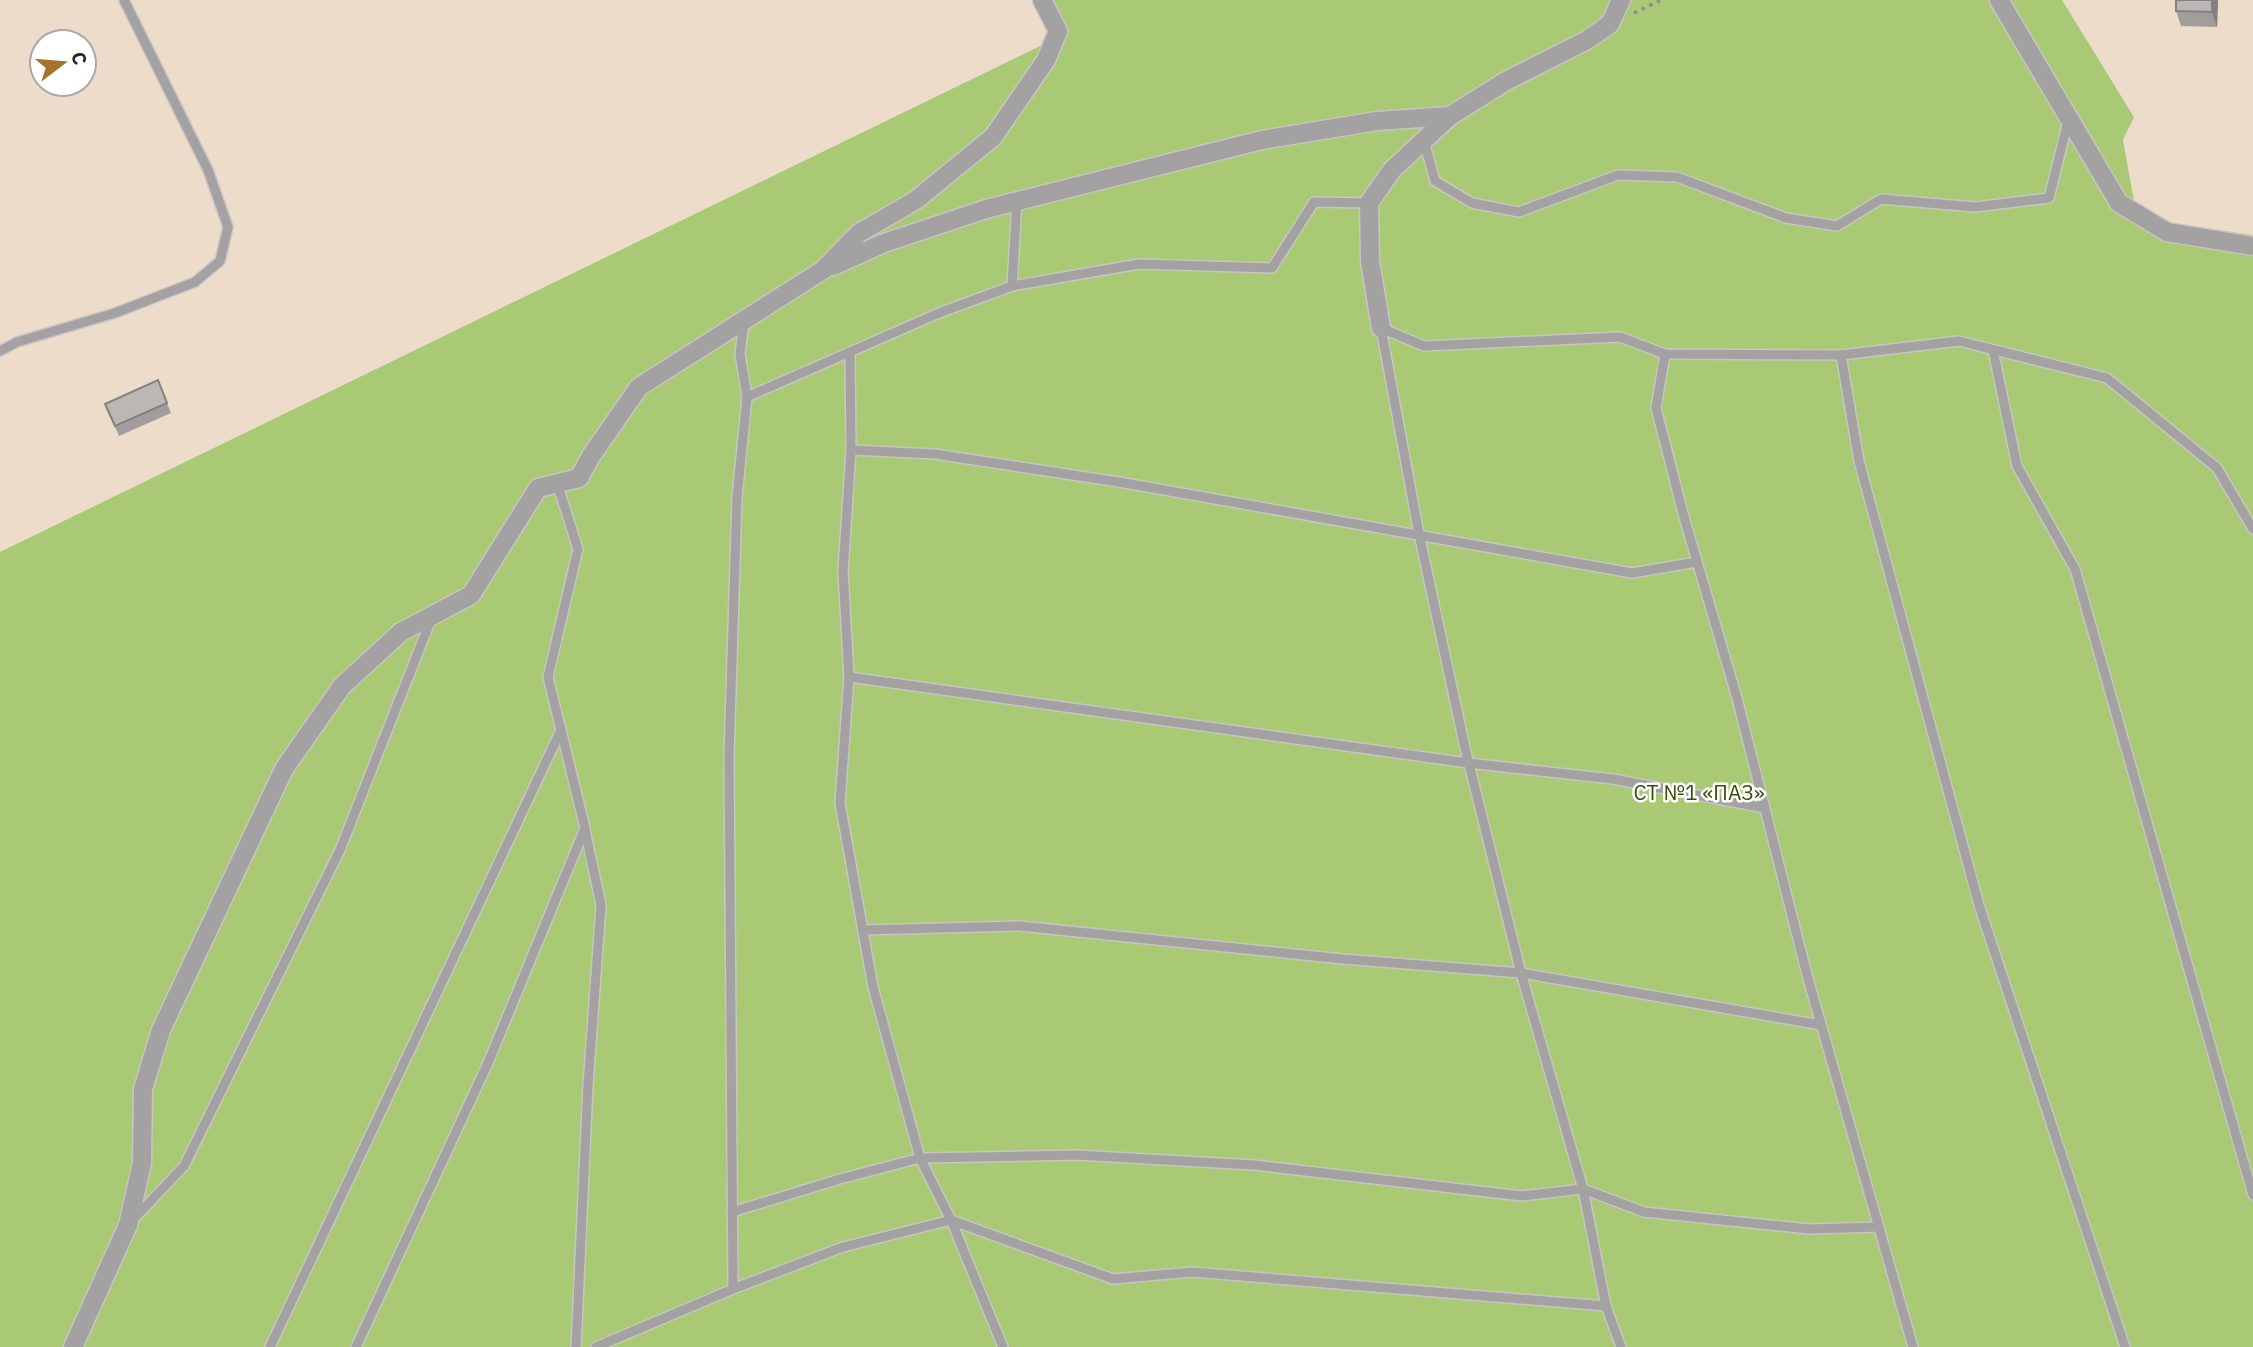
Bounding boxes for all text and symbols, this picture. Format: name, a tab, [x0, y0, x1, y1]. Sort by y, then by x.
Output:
north arrow	[28, 28, 98, 98]
text: С	[66, 49, 93, 68]
park label: СТ №1 «ПАЗ»	[1634, 778, 1765, 806]

